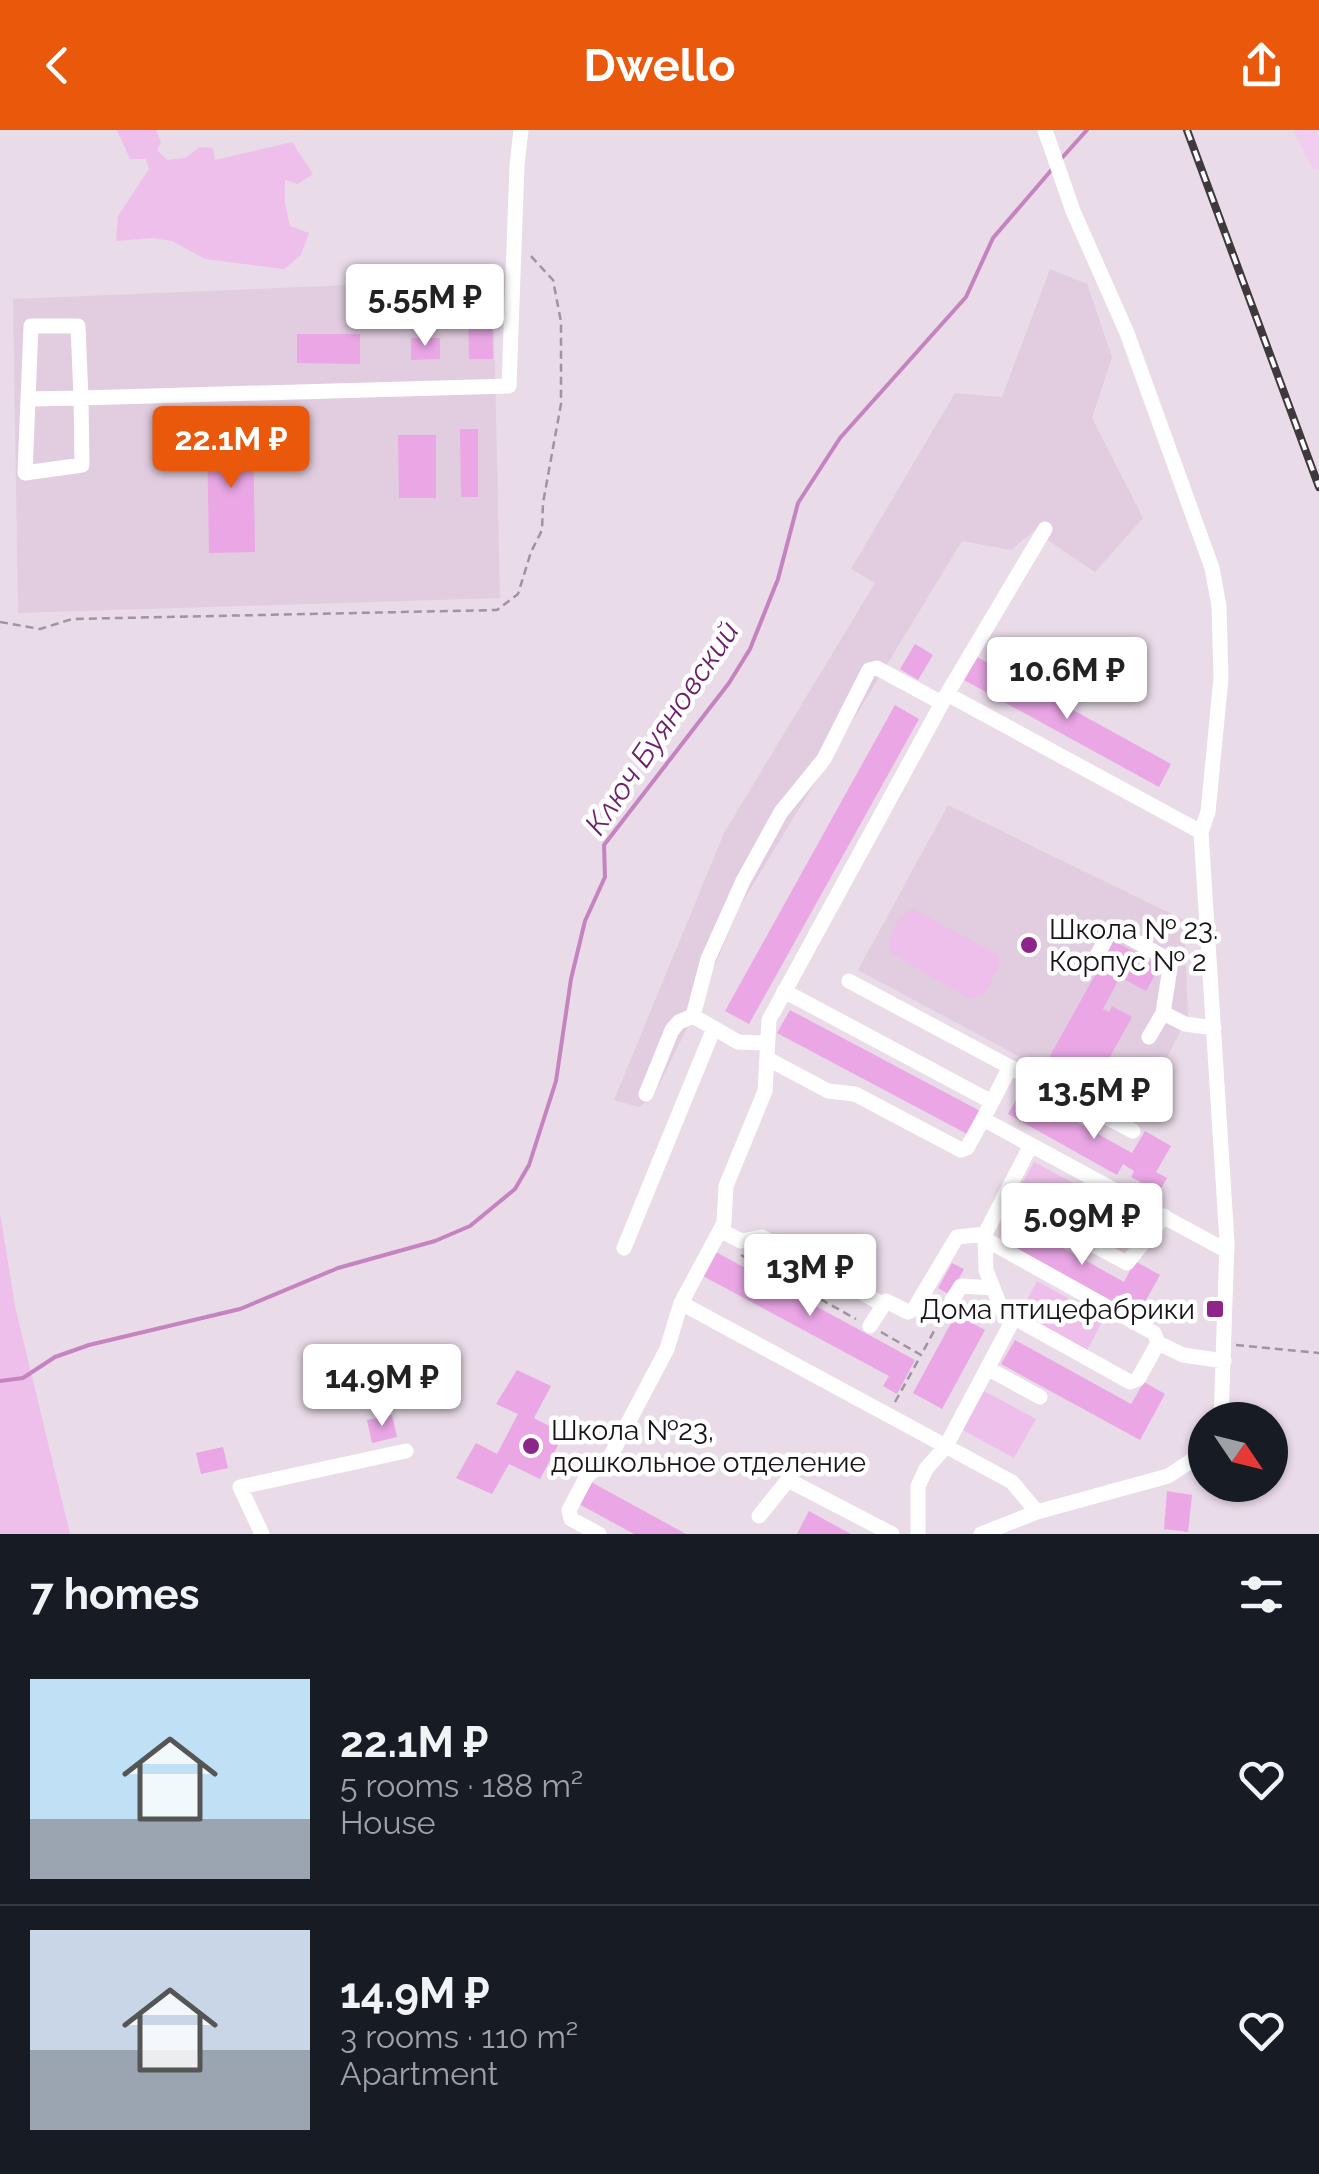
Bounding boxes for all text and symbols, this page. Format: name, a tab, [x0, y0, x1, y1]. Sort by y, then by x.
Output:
icon: back	[30, 38, 85, 93]
icon: share	[1234, 38, 1289, 93]
text: Dwello	[584, 39, 735, 92]
pin: 5.55M ₽	[333, 264, 517, 349]
text: 5.55M ₽	[368, 278, 482, 315]
pin: 22.1M ₽	[139, 406, 323, 491]
text: 22.1M ₽	[174, 420, 288, 457]
water label: Ключ Буяновский	[577, 614, 746, 841]
pin: 10.6M ₽	[975, 637, 1159, 722]
text: 10.6M ₽	[1009, 651, 1125, 688]
place label: Школа № 23. Корпус № 2	[1049, 913, 1218, 978]
marker: Школа № 23. Корпус № 2	[1018, 934, 1040, 956]
pin: 13.5M ₽	[1002, 1057, 1186, 1142]
text: 13.5M ₽	[1038, 1071, 1150, 1108]
pin: 5.09M ₽	[990, 1183, 1174, 1268]
text: 5.09M ₽	[1023, 1197, 1141, 1234]
pin: 13M ₽	[740, 1234, 880, 1319]
text: 13M ₽	[766, 1248, 854, 1285]
place label: Дома птицефабрики	[920, 1293, 1195, 1326]
marker: Дома птицефабрики	[1204, 1298, 1226, 1320]
pin: 14.9M ₽	[290, 1344, 474, 1429]
text: 14.9M ₽	[325, 1358, 439, 1395]
north arrow	[1188, 1402, 1288, 1502]
map controls	[1188, 1402, 1288, 1502]
place label: Школа №23, дошкольное отделение	[551, 1414, 866, 1479]
marker: Школа №23, дошкольное отделение	[520, 1435, 542, 1457]
icon: filters	[1234, 1567, 1289, 1622]
text: 7 homes	[30, 1570, 199, 1619]
text: 22.1M ₽	[340, 1718, 488, 1767]
icon: home	[110, 1719, 230, 1839]
icon: heart	[1234, 1752, 1289, 1807]
text: 5 rooms · 188 m²	[340, 1767, 583, 1804]
text: House	[340, 1804, 436, 1841]
text: 14.9M ₽	[340, 1969, 490, 2018]
icon: home	[110, 1970, 230, 2090]
icon: heart	[1234, 2003, 1289, 2058]
text: 3 rooms · 110 m²	[340, 2018, 578, 2055]
text: Apartment	[340, 2055, 498, 2092]

